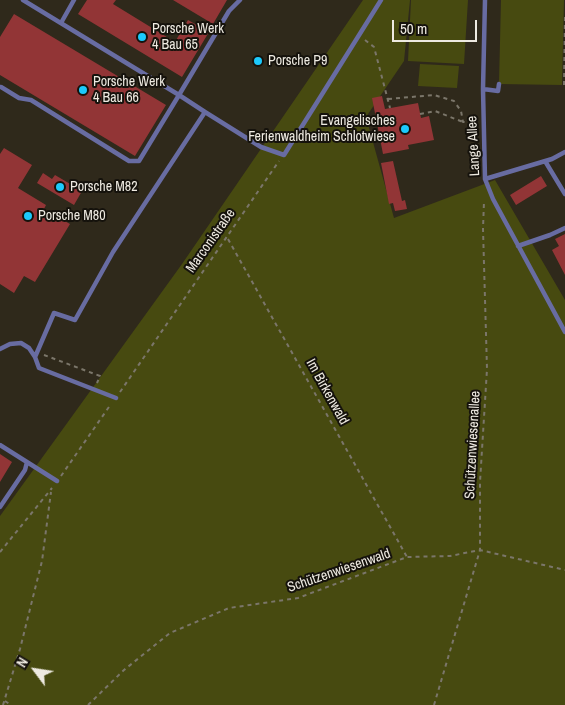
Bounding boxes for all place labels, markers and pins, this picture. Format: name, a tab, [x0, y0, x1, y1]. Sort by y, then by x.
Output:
place label: Porsche Werk 4 Bau 65	[152, 21, 224, 54]
marker: Porsche Werk 4 Bau 65	[136, 31, 148, 43]
place label: Porsche P9	[268, 53, 327, 69]
marker: Porsche P9	[252, 55, 264, 67]
place label: Porsche Werk 4 Bau 66	[93, 74, 165, 106]
marker: Porsche Werk 4 Bau 66	[77, 84, 89, 96]
place label: Evangelisches Ferienwaldheim Schlotwiese	[248, 113, 395, 146]
marker: Evangelisches Ferienwaldheim Schlotwiese	[399, 123, 411, 135]
place label: Porsche M82	[70, 179, 138, 195]
marker: Porsche M82	[54, 181, 66, 193]
place label: Porsche M80	[38, 208, 106, 224]
marker: Porsche M80	[22, 210, 34, 222]

